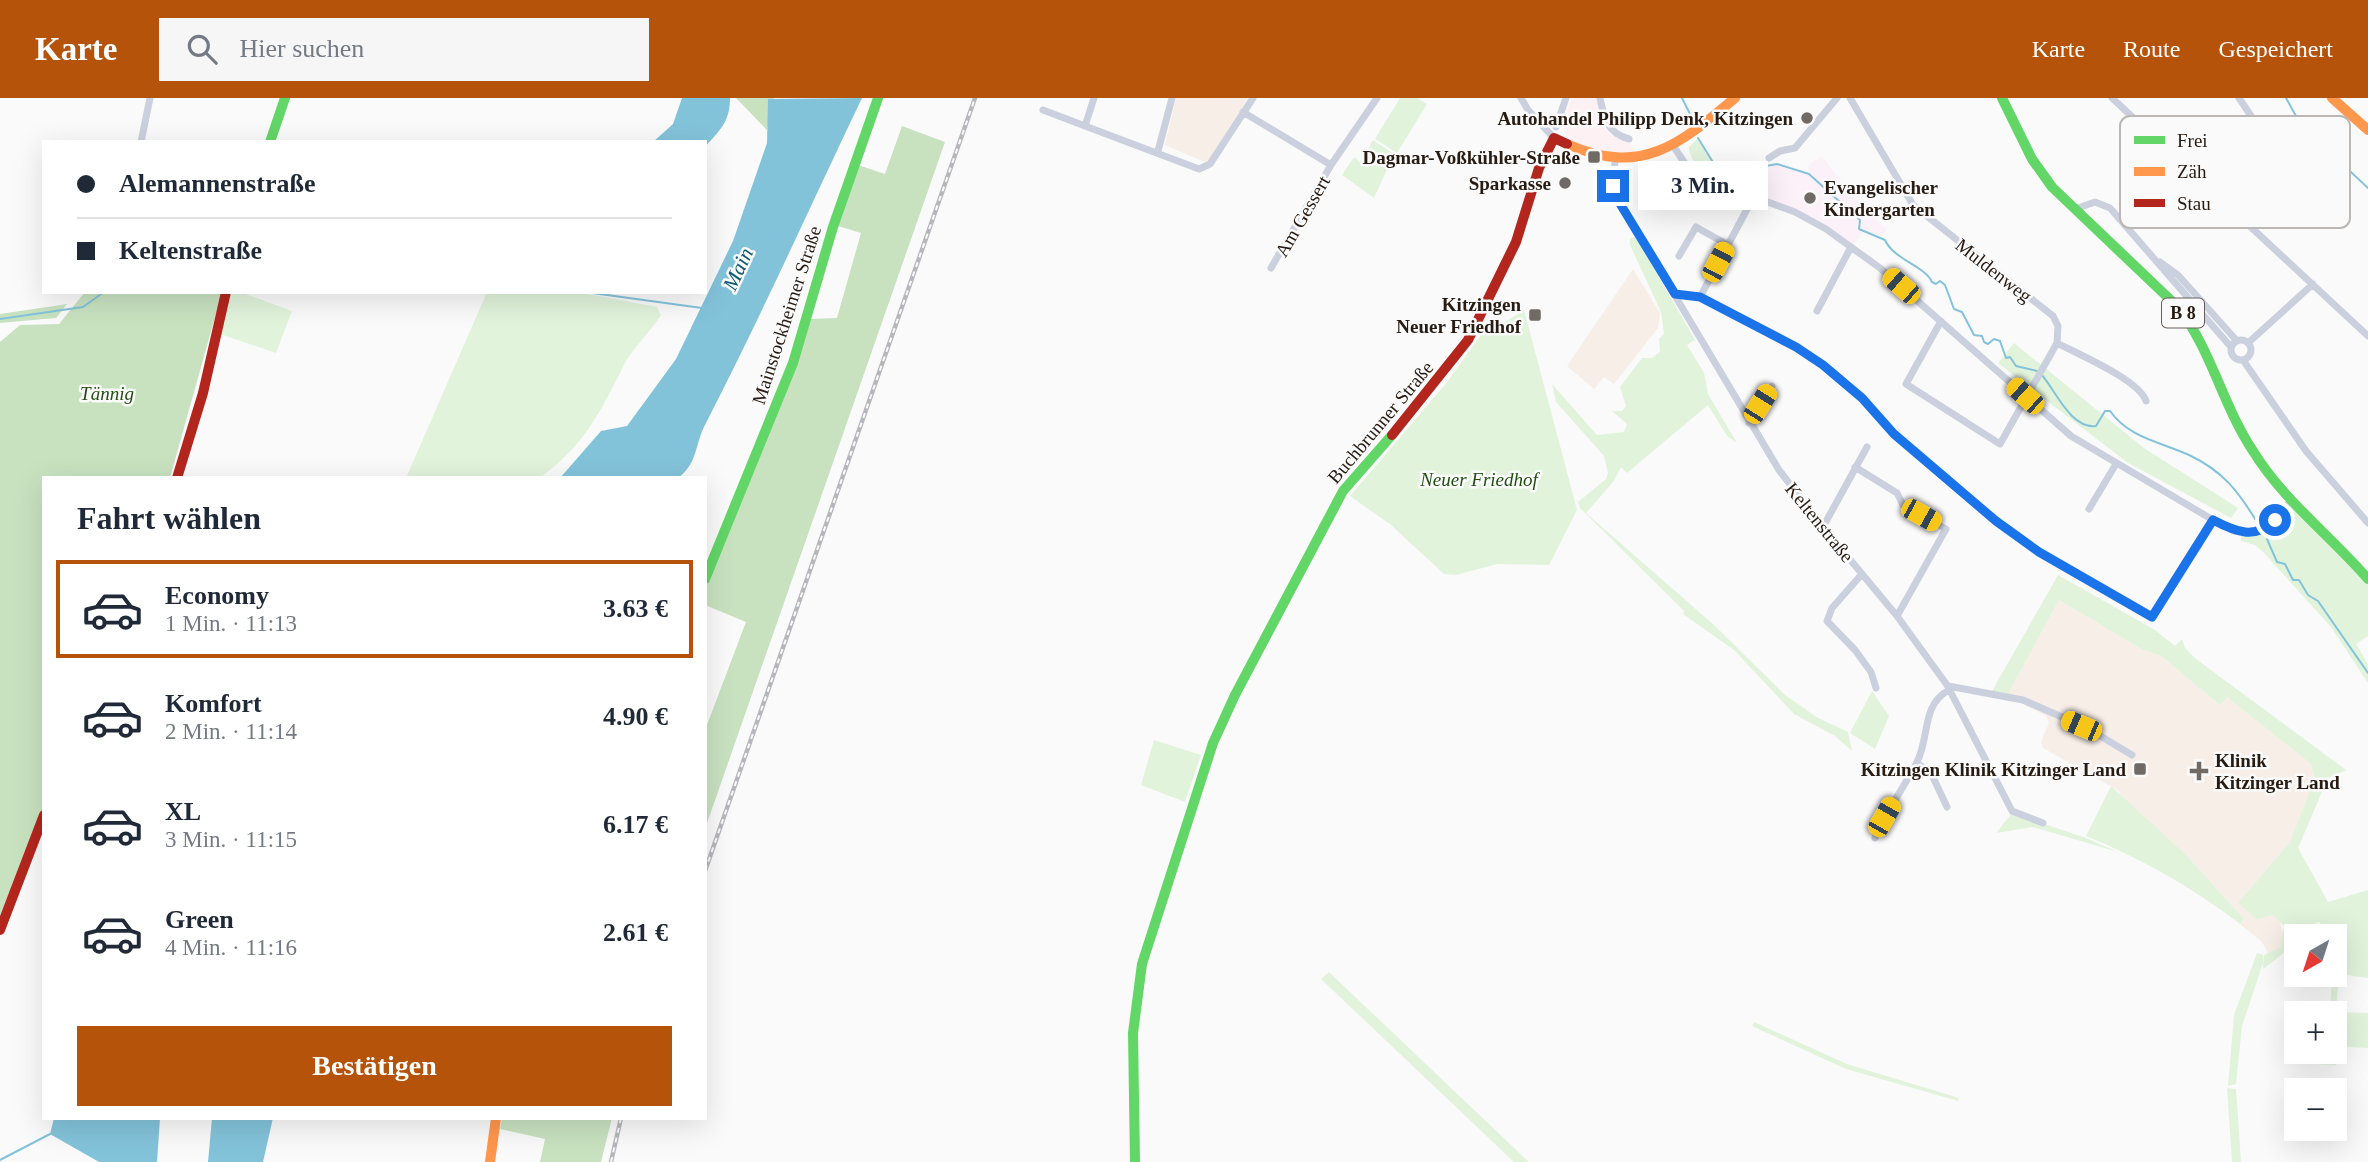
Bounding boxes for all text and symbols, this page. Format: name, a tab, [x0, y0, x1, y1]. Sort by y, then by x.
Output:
search box	[159, 18, 649, 81]
icon: search	[183, 30, 221, 68]
text: Karte	[35, 31, 117, 67]
text: Hier suchen	[239, 34, 364, 63]
text: Karte	[2032, 36, 2085, 62]
text: Route	[2123, 36, 2180, 62]
text: Gespeichert	[2218, 36, 2333, 62]
place label: Autohandel Philipp Denk, Kitzingen	[1497, 108, 1793, 129]
marker: Autohandel Philipp Denk, Kitzingen	[1799, 110, 1815, 126]
legend	[2120, 116, 2350, 228]
text: Frei	[2177, 130, 2208, 151]
place label: Dagmar-Voßkühler-Straße	[1363, 147, 1580, 168]
marker: Dagmar-Voßkühler-Straße	[1586, 149, 1602, 165]
text: Zäh	[2177, 161, 2207, 182]
callout: 3 Min.	[1638, 162, 1767, 210]
text: Alemannenstraße	[119, 169, 315, 198]
route end	[1597, 170, 1629, 202]
street label: Am Gessert	[1271, 171, 1334, 261]
place label: Sparkasse	[1469, 173, 1551, 194]
text: 3 Min.	[1671, 173, 1735, 198]
marker: Sparkasse	[1557, 175, 1573, 191]
place label: Evangelischer Kindergarten	[1824, 177, 1939, 220]
marker: Evangelischer Kindergarten	[1802, 190, 1818, 206]
text: Stau	[2177, 193, 2211, 214]
street label: Mainstockheimer Straße	[748, 223, 825, 407]
street label: Muldenweg	[1951, 234, 2036, 307]
text: Keltenstraße	[119, 236, 262, 265]
car	[1699, 239, 1738, 285]
water label: Main	[717, 244, 758, 295]
car	[1879, 264, 1924, 308]
place label: Kitzingen Neuer Friedhof	[1396, 294, 1522, 337]
road number: B 8	[2162, 298, 2204, 328]
marker: Kitzingen Neuer Friedhof	[1527, 307, 1543, 323]
street label: Buchbrunner Straße	[1323, 357, 1437, 487]
car	[2003, 374, 2048, 418]
car	[1740, 381, 1781, 427]
park label: Tännig	[80, 383, 134, 404]
park label: Neuer Friedhof	[1419, 469, 1541, 490]
street label: Keltenstraße	[1781, 478, 1858, 566]
car	[1898, 496, 1945, 534]
text: Fahrt wählen	[77, 500, 261, 536]
route start	[2259, 504, 2291, 536]
icon: car	[81, 578, 144, 641]
text: Economy	[165, 581, 269, 610]
text: 3.63 €	[603, 594, 668, 623]
text: 1 Min. · 11:13	[165, 611, 297, 636]
icon: car	[81, 686, 144, 749]
text: Komfort	[165, 689, 262, 718]
text: 4.90 €	[603, 702, 668, 731]
car	[2058, 708, 2105, 744]
text: 2 Min. · 11:14	[165, 719, 297, 744]
place label: Klinik Kitzinger Land	[2215, 750, 2340, 793]
place label: Kitzingen Klinik Kitzinger Land	[1861, 759, 2126, 780]
marker: Kitzingen Klinik Kitzinger Land	[2132, 761, 2148, 777]
marker: Klinik Kitzinger Land	[2189, 761, 2209, 781]
icon: car	[81, 794, 144, 857]
car	[1865, 794, 1904, 840]
text: XL	[165, 797, 201, 826]
text: 6.17 €	[603, 810, 668, 839]
text: 3 Min. · 11:15	[165, 827, 297, 852]
icon: car	[81, 902, 144, 965]
text: Green	[165, 905, 234, 934]
text: 2.61 €	[603, 918, 668, 947]
north arrow	[2284, 924, 2347, 987]
map controls	[2284, 924, 2347, 1141]
text: 4 Min. · 11:16	[165, 935, 297, 960]
button: +	[2284, 1001, 2347, 1064]
button: Bestätigen	[77, 1026, 672, 1106]
button: −	[2284, 1078, 2347, 1141]

